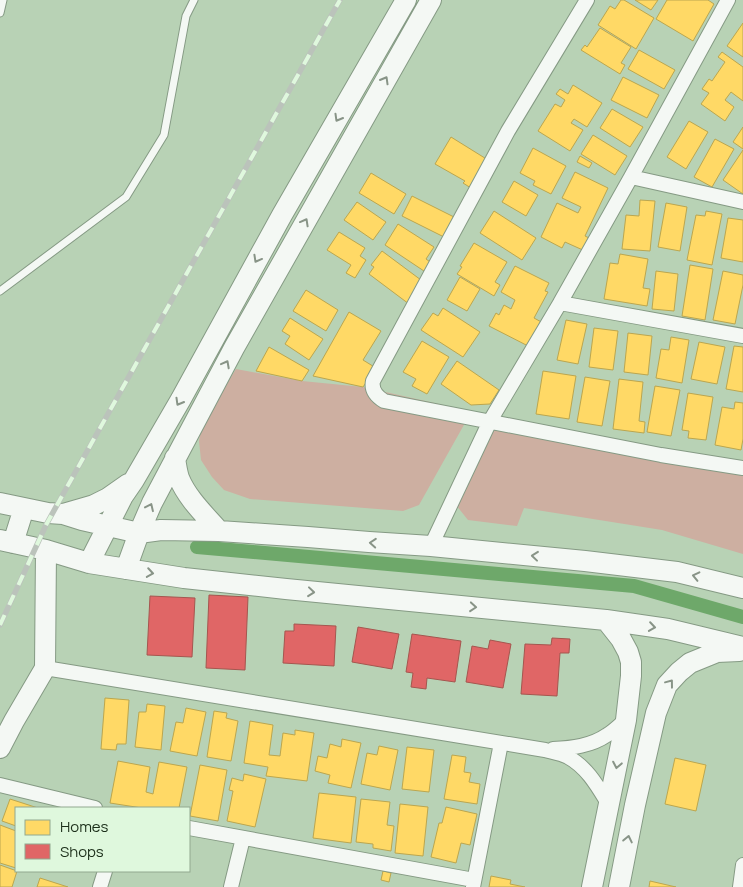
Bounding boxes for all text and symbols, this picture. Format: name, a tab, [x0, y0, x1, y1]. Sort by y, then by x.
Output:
one-way arrow	[379, 77, 389, 86]
one-way arrow	[334, 113, 344, 122]
one-way arrow	[299, 218, 309, 227]
one-way arrow	[254, 254, 264, 263]
one-way arrow	[220, 360, 230, 369]
one-way arrow	[176, 397, 186, 406]
one-way arrow	[144, 504, 154, 513]
one-way arrow	[368, 537, 376, 548]
one-way arrow	[530, 551, 538, 562]
one-way arrow	[146, 567, 154, 577]
one-way arrow	[691, 571, 700, 582]
one-way arrow	[308, 586, 316, 597]
one-way arrow	[469, 601, 477, 612]
one-way arrow	[648, 621, 656, 631]
one-way arrow	[664, 679, 673, 689]
one-way arrow	[612, 760, 622, 769]
legend	[15, 807, 190, 872]
text: Homes	[60, 816, 109, 837]
one-way arrow	[622, 835, 633, 844]
text: Shops	[60, 841, 104, 862]

